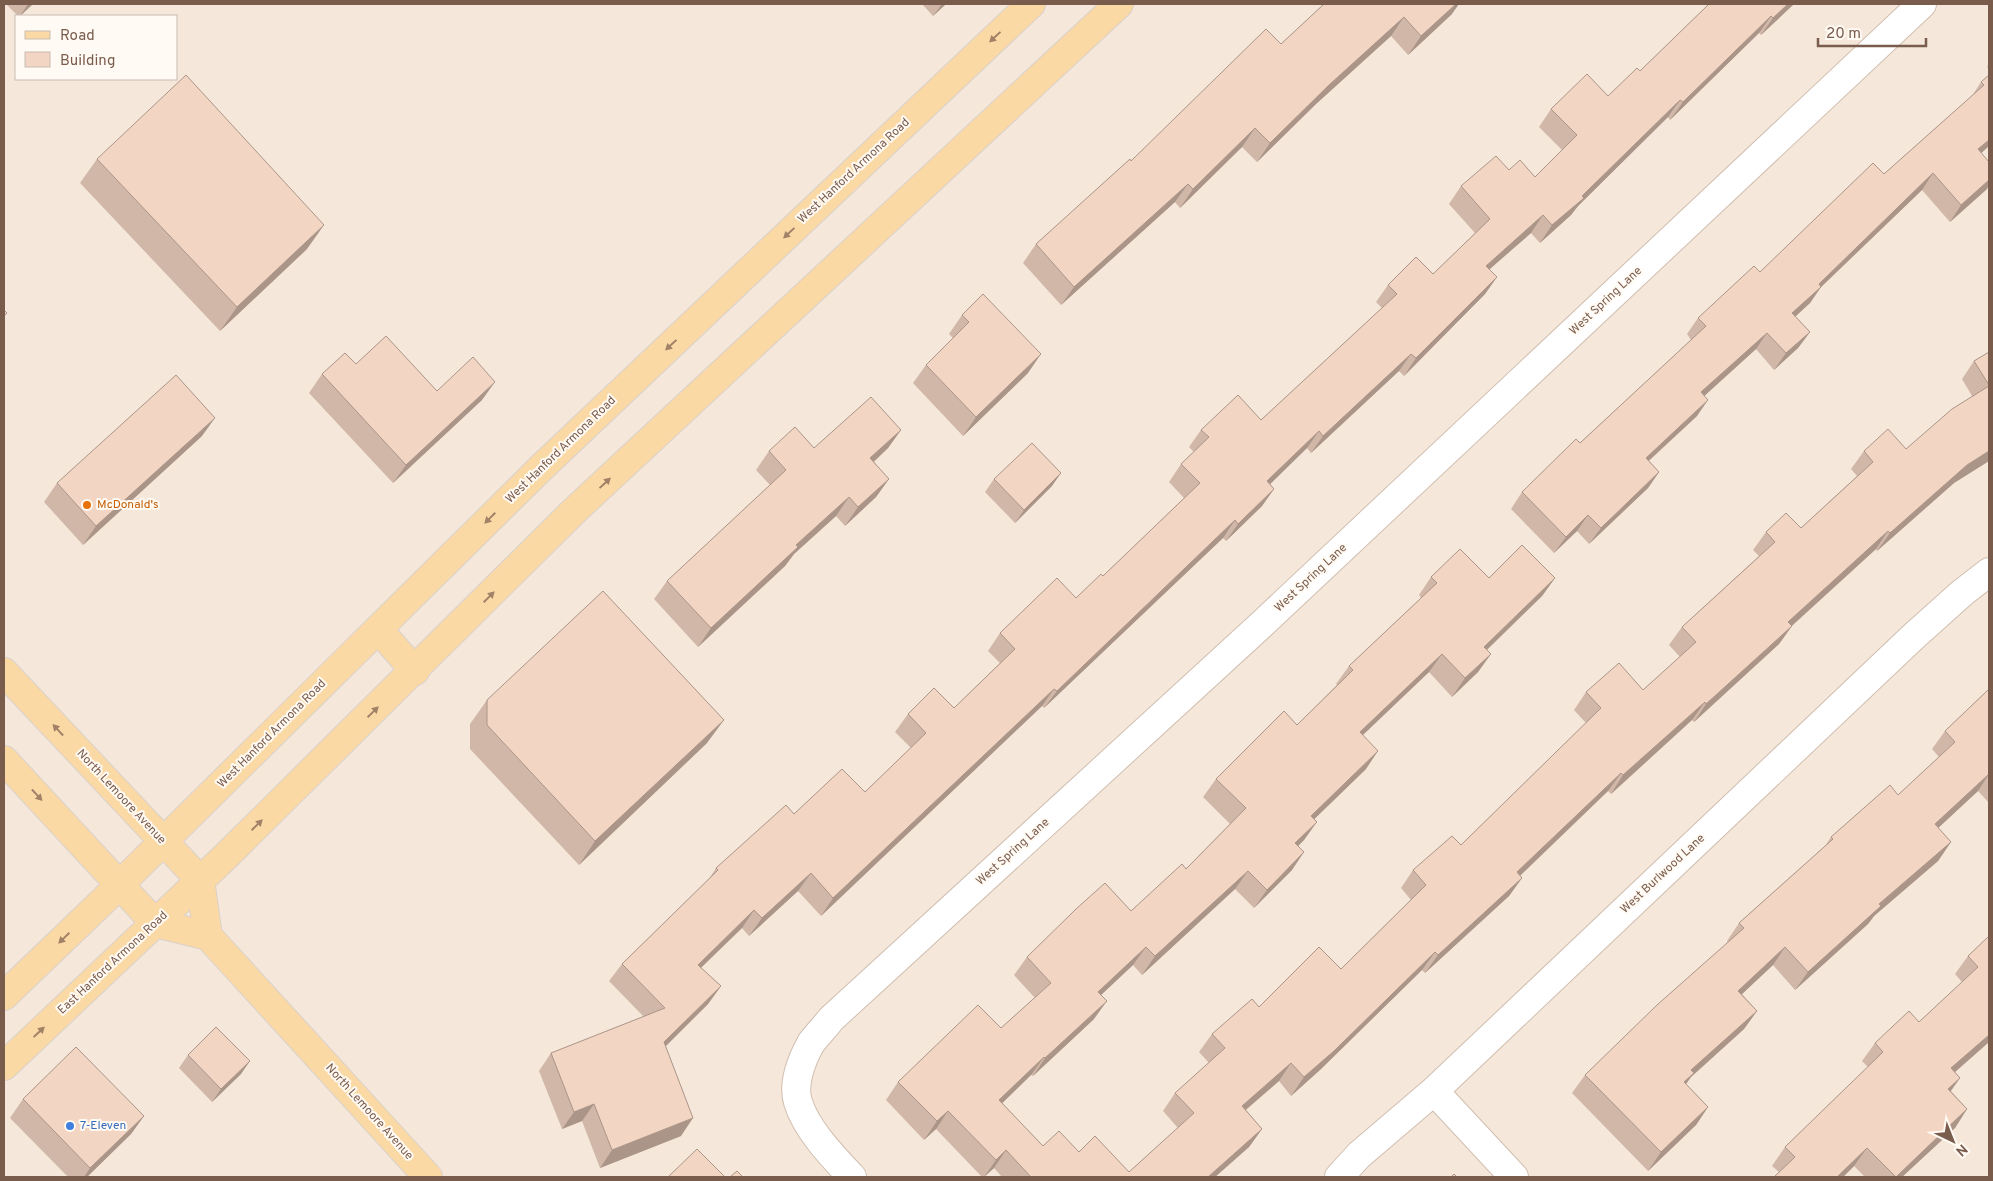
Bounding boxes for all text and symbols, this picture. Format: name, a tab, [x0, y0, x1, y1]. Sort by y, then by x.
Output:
legend	[15, 15, 178, 80]
scale bar	[1818, 15, 1926, 47]
text: 20 m	[1826, 25, 1861, 44]
text: Road	[60, 27, 95, 46]
one-way arrow	[990, 31, 1002, 43]
text: Building	[60, 52, 115, 71]
street label: West Hanford Armona Road	[795, 115, 913, 227]
one-way arrow	[783, 227, 795, 239]
street label: West Spring Lane	[1566, 263, 1646, 339]
one-way arrow	[665, 339, 677, 351]
street label: West Hanford Armona Road	[502, 393, 620, 507]
one-way arrow	[598, 477, 610, 489]
place label: McDonald's	[97, 497, 159, 513]
marker: McDonald's	[81, 499, 93, 511]
one-way arrow	[485, 512, 497, 524]
street label: West Spring Lane	[1271, 540, 1351, 616]
one-way arrow	[482, 591, 494, 603]
street label: West Hanford Armona Road	[214, 676, 330, 792]
one-way arrow	[367, 706, 379, 718]
one-way arrow	[52, 725, 64, 737]
street label: North Lemoore Avenue	[73, 746, 169, 848]
one-way arrow	[31, 789, 43, 801]
street label: West Spring Lane	[973, 815, 1053, 889]
one-way arrow	[251, 820, 263, 832]
street label: West Burlwood Lane	[1617, 831, 1709, 917]
street label: East Hanford Armona Road	[55, 908, 171, 1018]
one-way arrow	[58, 932, 70, 944]
one-way arrow	[33, 1026, 45, 1038]
street label: North Lemoore Avenue	[321, 1060, 417, 1164]
north arrow	[1928, 1116, 1978, 1166]
place label: 7-Eleven	[80, 1118, 126, 1134]
marker: 7-Eleven	[64, 1120, 76, 1132]
text: N	[1951, 1140, 1970, 1159]

